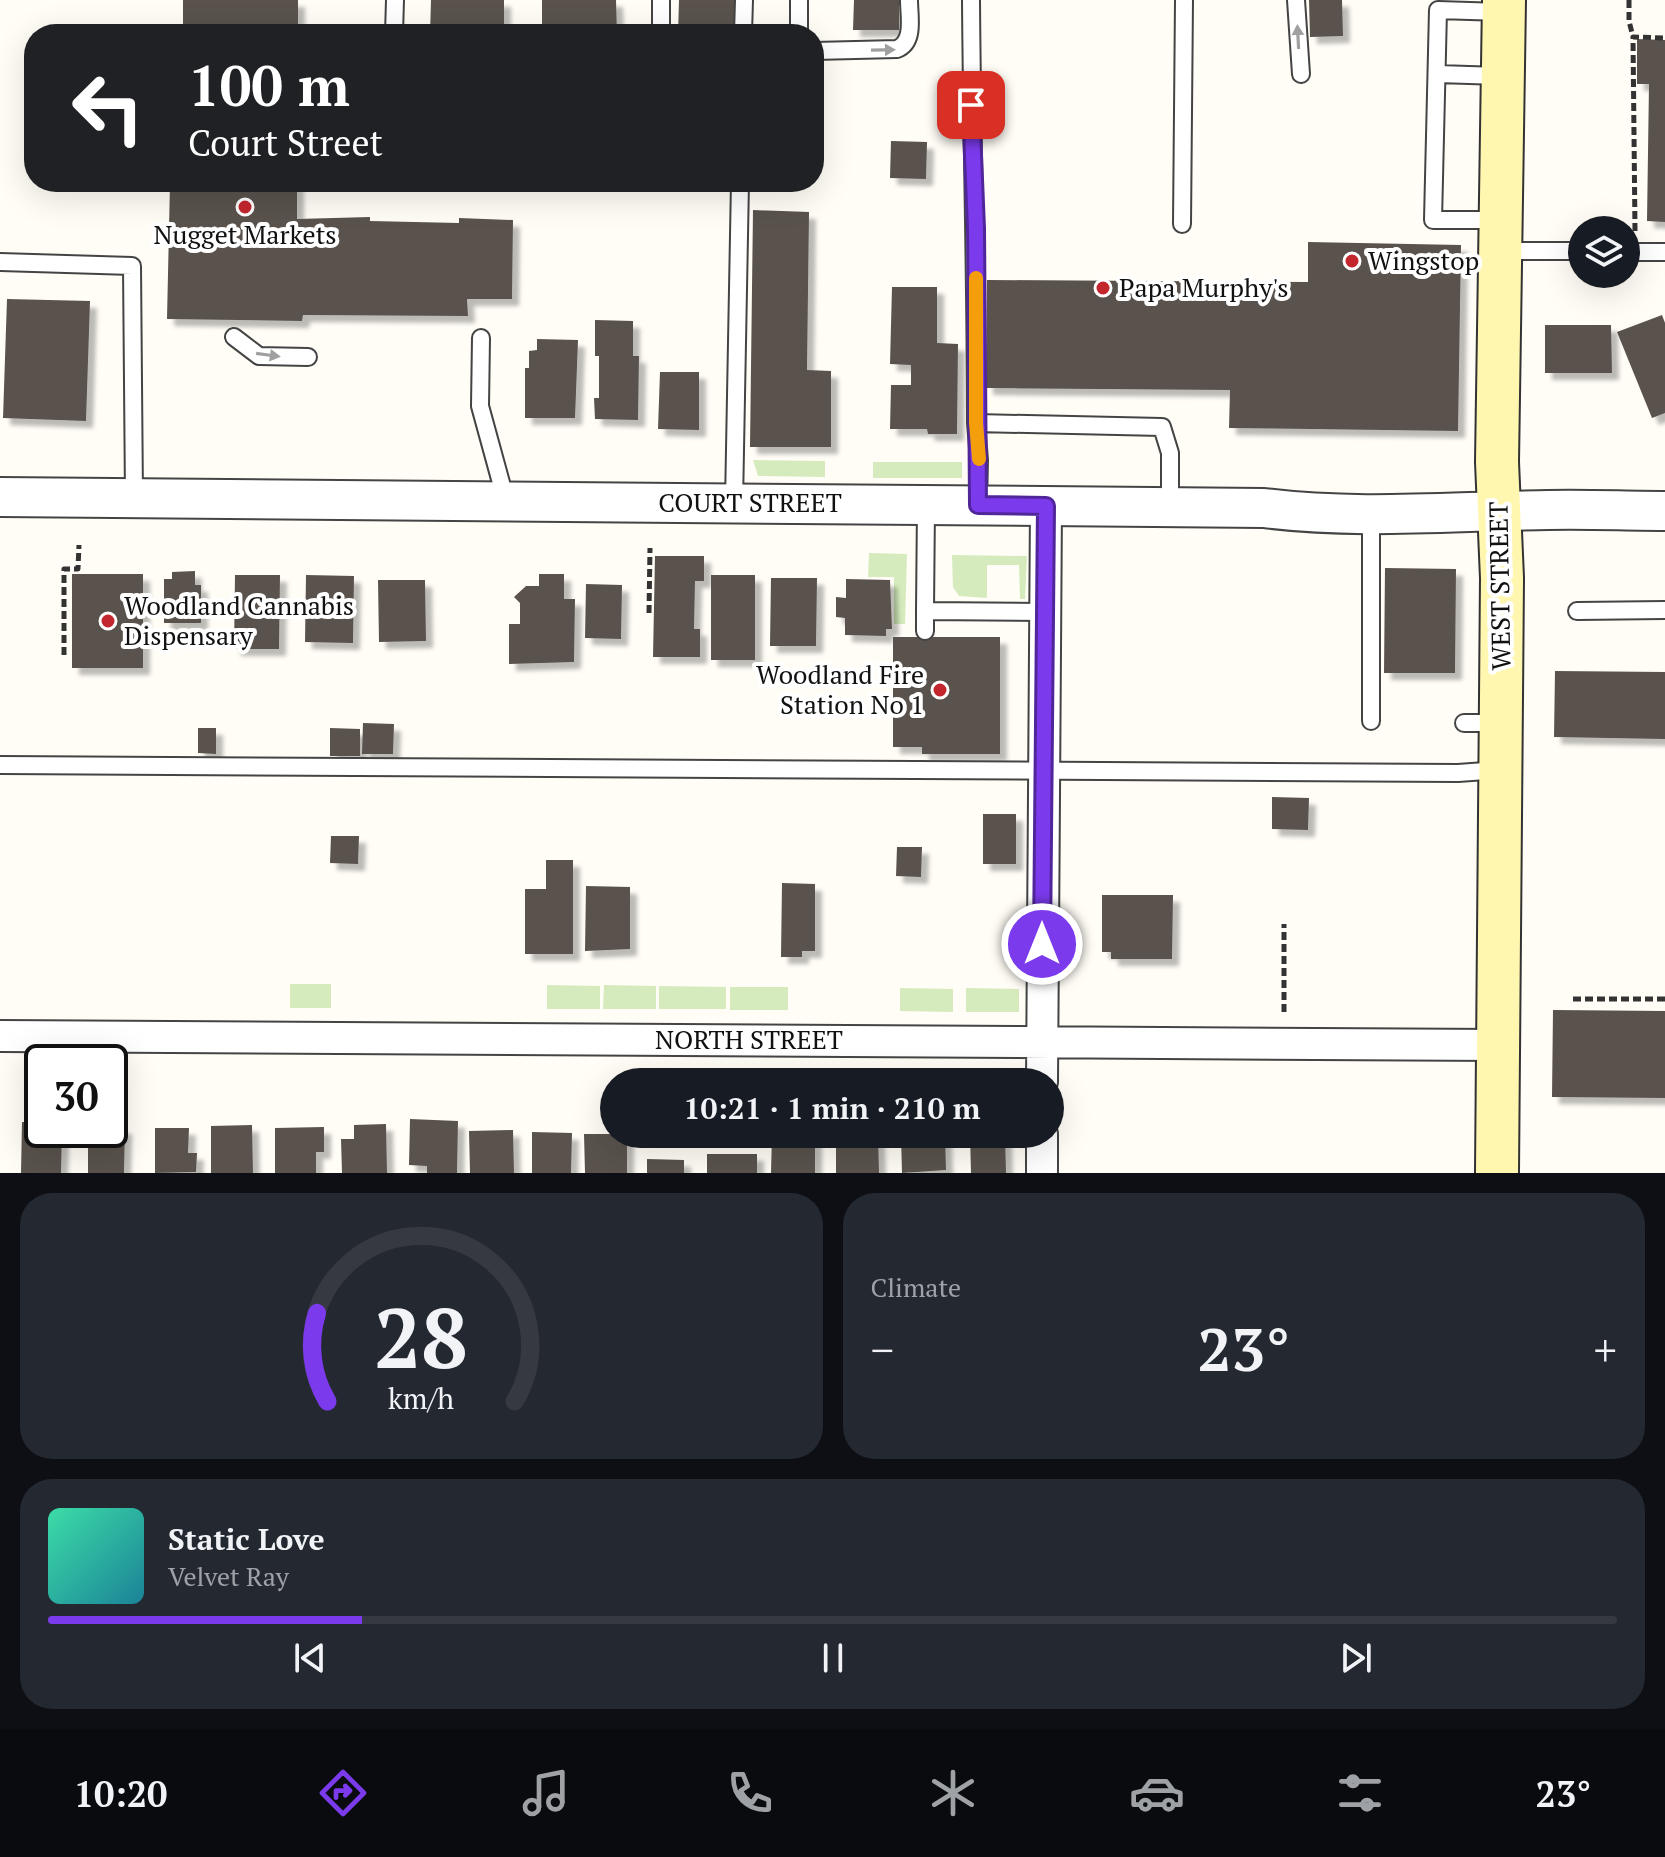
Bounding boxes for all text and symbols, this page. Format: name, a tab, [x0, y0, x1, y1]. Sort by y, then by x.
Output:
one-way arrow	[1292, 24, 1305, 49]
one-way arrow	[871, 43, 896, 56]
text: 100 m	[188, 48, 350, 122]
icon: left	[56, 56, 160, 160]
pin	[937, 71, 1005, 139]
icon: arrive	[949, 83, 993, 127]
text: Court Street	[188, 119, 383, 166]
marker: Nugget Markets	[236, 198, 254, 216]
map controls	[1568, 216, 1640, 288]
button: layers	[1568, 216, 1640, 288]
place label: Nugget Markets	[153, 217, 337, 251]
place label: Wingstop	[1368, 243, 1479, 277]
marker: Wingstop	[1343, 252, 1361, 270]
place label: Papa Murphy's	[1119, 270, 1289, 304]
marker: Papa Murphy's	[1094, 279, 1112, 297]
one-way arrow	[256, 349, 281, 362]
street label: COURT STREET	[658, 485, 842, 519]
street label: WEST STREET	[1481, 501, 1517, 671]
place label: Woodland Cannabis Dispensary	[124, 588, 354, 652]
marker: Woodland Cannabis Dispensary	[99, 612, 117, 630]
place label: Woodland Fire Station No 1	[756, 657, 924, 721]
marker: Woodland Fire Station No 1	[931, 681, 949, 699]
position arrow	[1000, 902, 1084, 986]
street label: NORTH STREET	[655, 1022, 843, 1056]
speed limit sign: 30	[24, 1044, 128, 1148]
text: 10:21 · 1 min · 210 m	[684, 1088, 980, 1128]
text: Climate	[871, 1270, 961, 1304]
text: 28	[374, 1282, 468, 1392]
text: 23°	[1197, 1309, 1290, 1388]
text: −	[871, 1320, 894, 1379]
text: +	[1594, 1320, 1617, 1379]
text: km/h	[388, 1379, 454, 1417]
text: Static Love	[168, 1519, 325, 1559]
text: Velvet Ray	[168, 1559, 289, 1593]
icon: previous	[288, 1636, 332, 1680]
icon: pause	[811, 1636, 855, 1680]
icon: next	[1334, 1636, 1378, 1680]
icon: directions	[315, 1765, 371, 1821]
icon: music	[518, 1765, 574, 1821]
icon: phone	[722, 1765, 778, 1821]
icon: climate	[925, 1765, 981, 1821]
icon: car	[1129, 1765, 1185, 1821]
icon: filters	[1332, 1765, 1388, 1821]
text: 10:20	[74, 1770, 167, 1817]
text: 23°	[1536, 1770, 1591, 1817]

